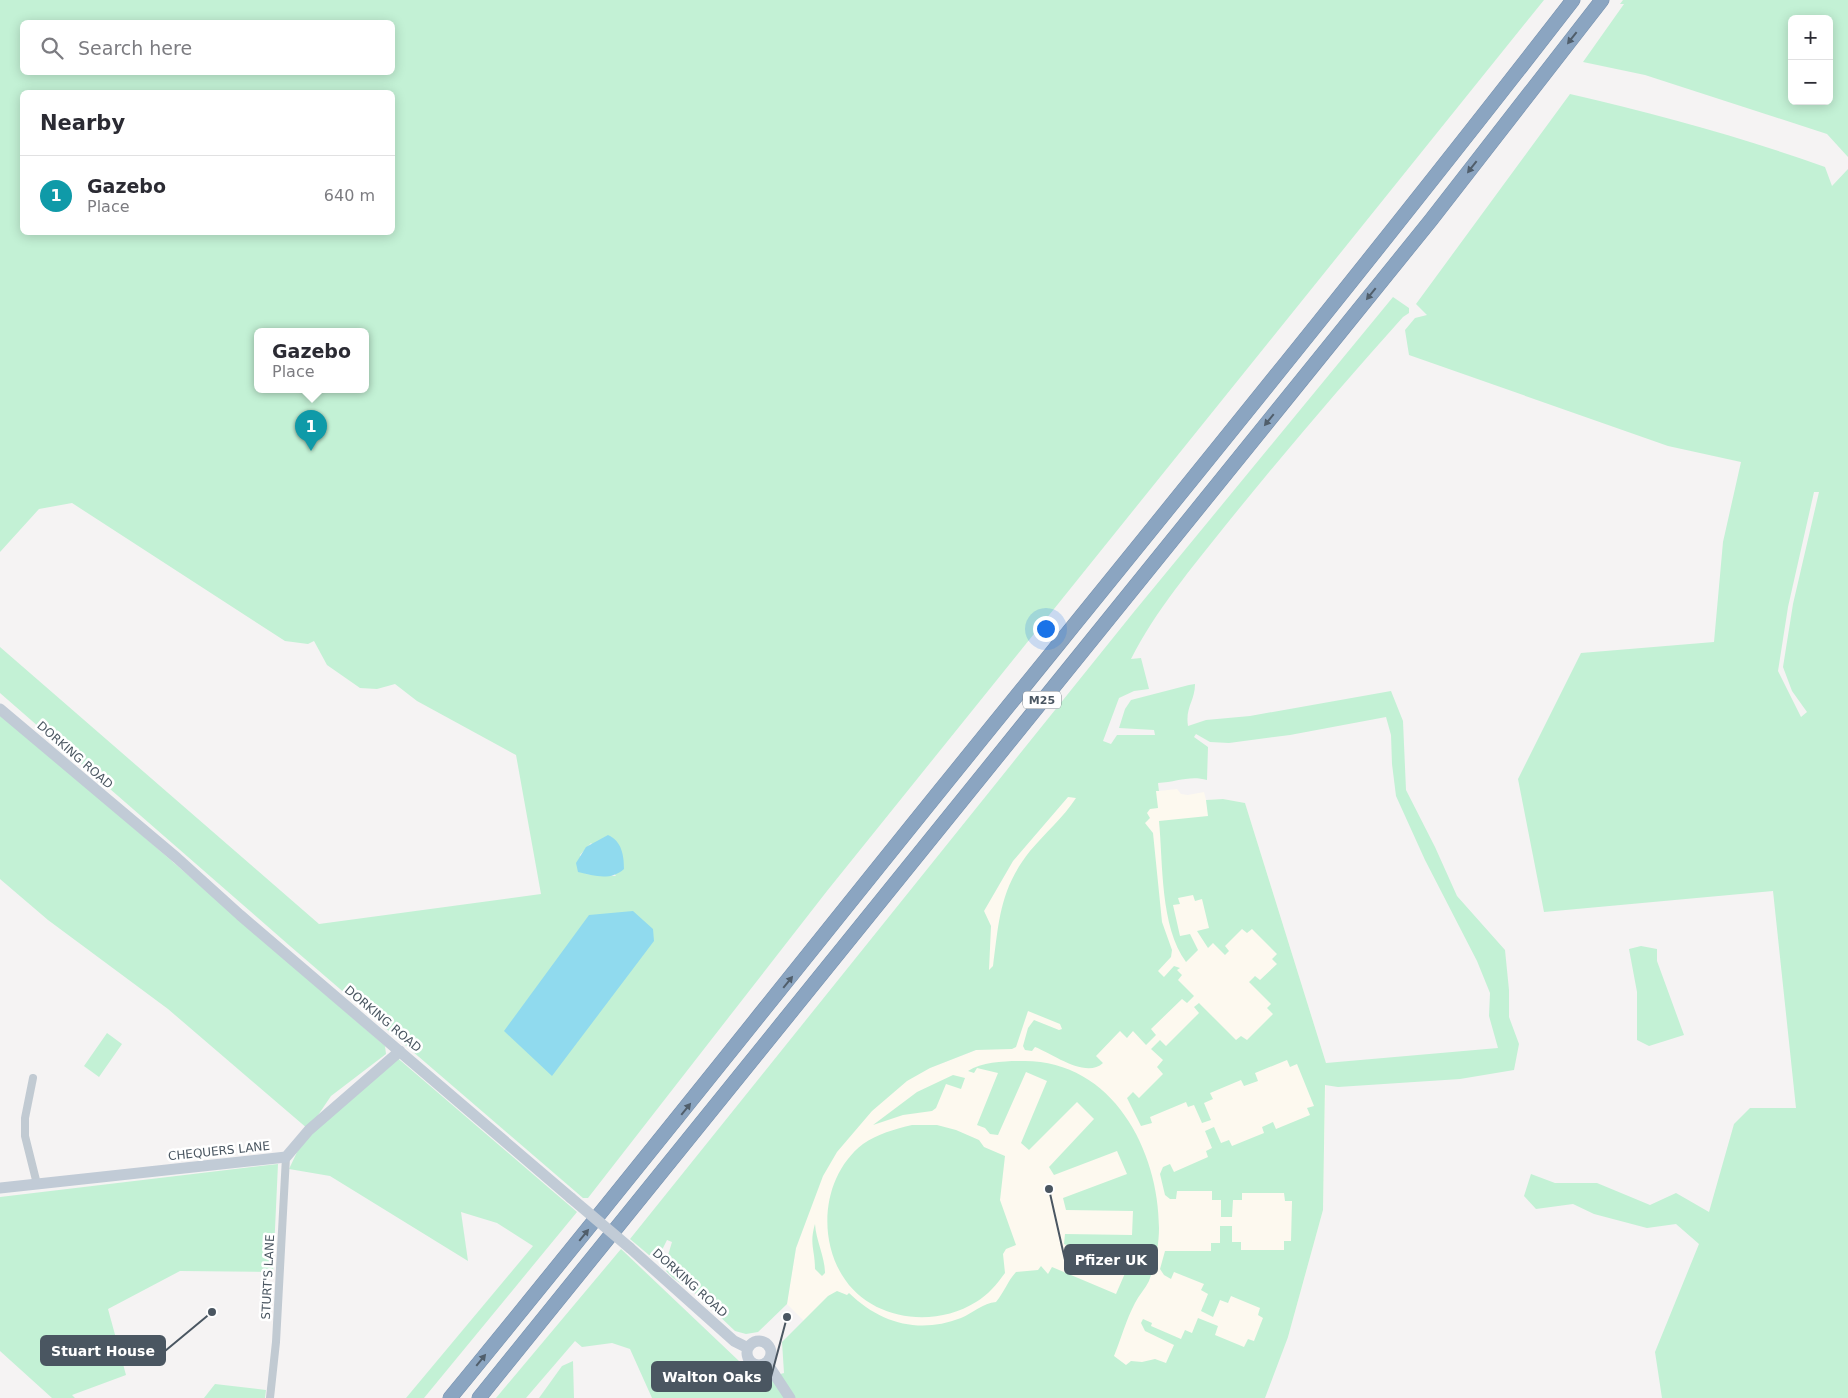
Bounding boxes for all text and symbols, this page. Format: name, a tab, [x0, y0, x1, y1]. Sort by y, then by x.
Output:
map controls	[1788, 15, 1833, 105]
button: +	[1788, 15, 1833, 60]
search box	[20, 20, 395, 75]
one-way arrow	[1567, 32, 1578, 45]
icon: search	[38, 34, 66, 62]
text: Search here	[78, 37, 192, 59]
button: −	[1788, 60, 1833, 105]
text: Nearby	[40, 111, 125, 135]
one-way arrow	[1467, 160, 1478, 173]
text: Gazebo	[87, 175, 166, 197]
text: 1	[50, 186, 62, 205]
text: 640 m	[324, 186, 375, 205]
text: Place	[87, 197, 130, 216]
one-way arrow	[1366, 287, 1377, 300]
popup	[254, 328, 369, 393]
text: Gazebo	[272, 340, 351, 362]
text: Place	[272, 362, 315, 381]
pin: 1	[295, 410, 327, 451]
one-way arrow	[1263, 413, 1274, 426]
your location	[1033, 616, 1059, 642]
road number: M25	[1023, 692, 1061, 708]
street label: DORKING ROAD	[34, 718, 116, 792]
one-way arrow	[782, 975, 793, 988]
street label: DORKING ROAD	[342, 983, 424, 1055]
one-way arrow	[681, 1102, 692, 1115]
street label: CHEQUERS LANE	[167, 1139, 271, 1163]
one-way arrow	[578, 1229, 589, 1241]
street label: STURT'S LANE	[259, 1234, 277, 1320]
callout: Pfizer UK	[1065, 1245, 1157, 1274]
street label: DORKING ROAD	[650, 1246, 730, 1320]
text: Pfizer UK	[1075, 1252, 1148, 1268]
callout: Stuart House	[41, 1336, 165, 1365]
text: Stuart House	[51, 1343, 155, 1359]
one-way arrow	[475, 1354, 486, 1367]
callout: Walton Oaks	[652, 1362, 771, 1391]
text: Walton Oaks	[662, 1369, 762, 1385]

